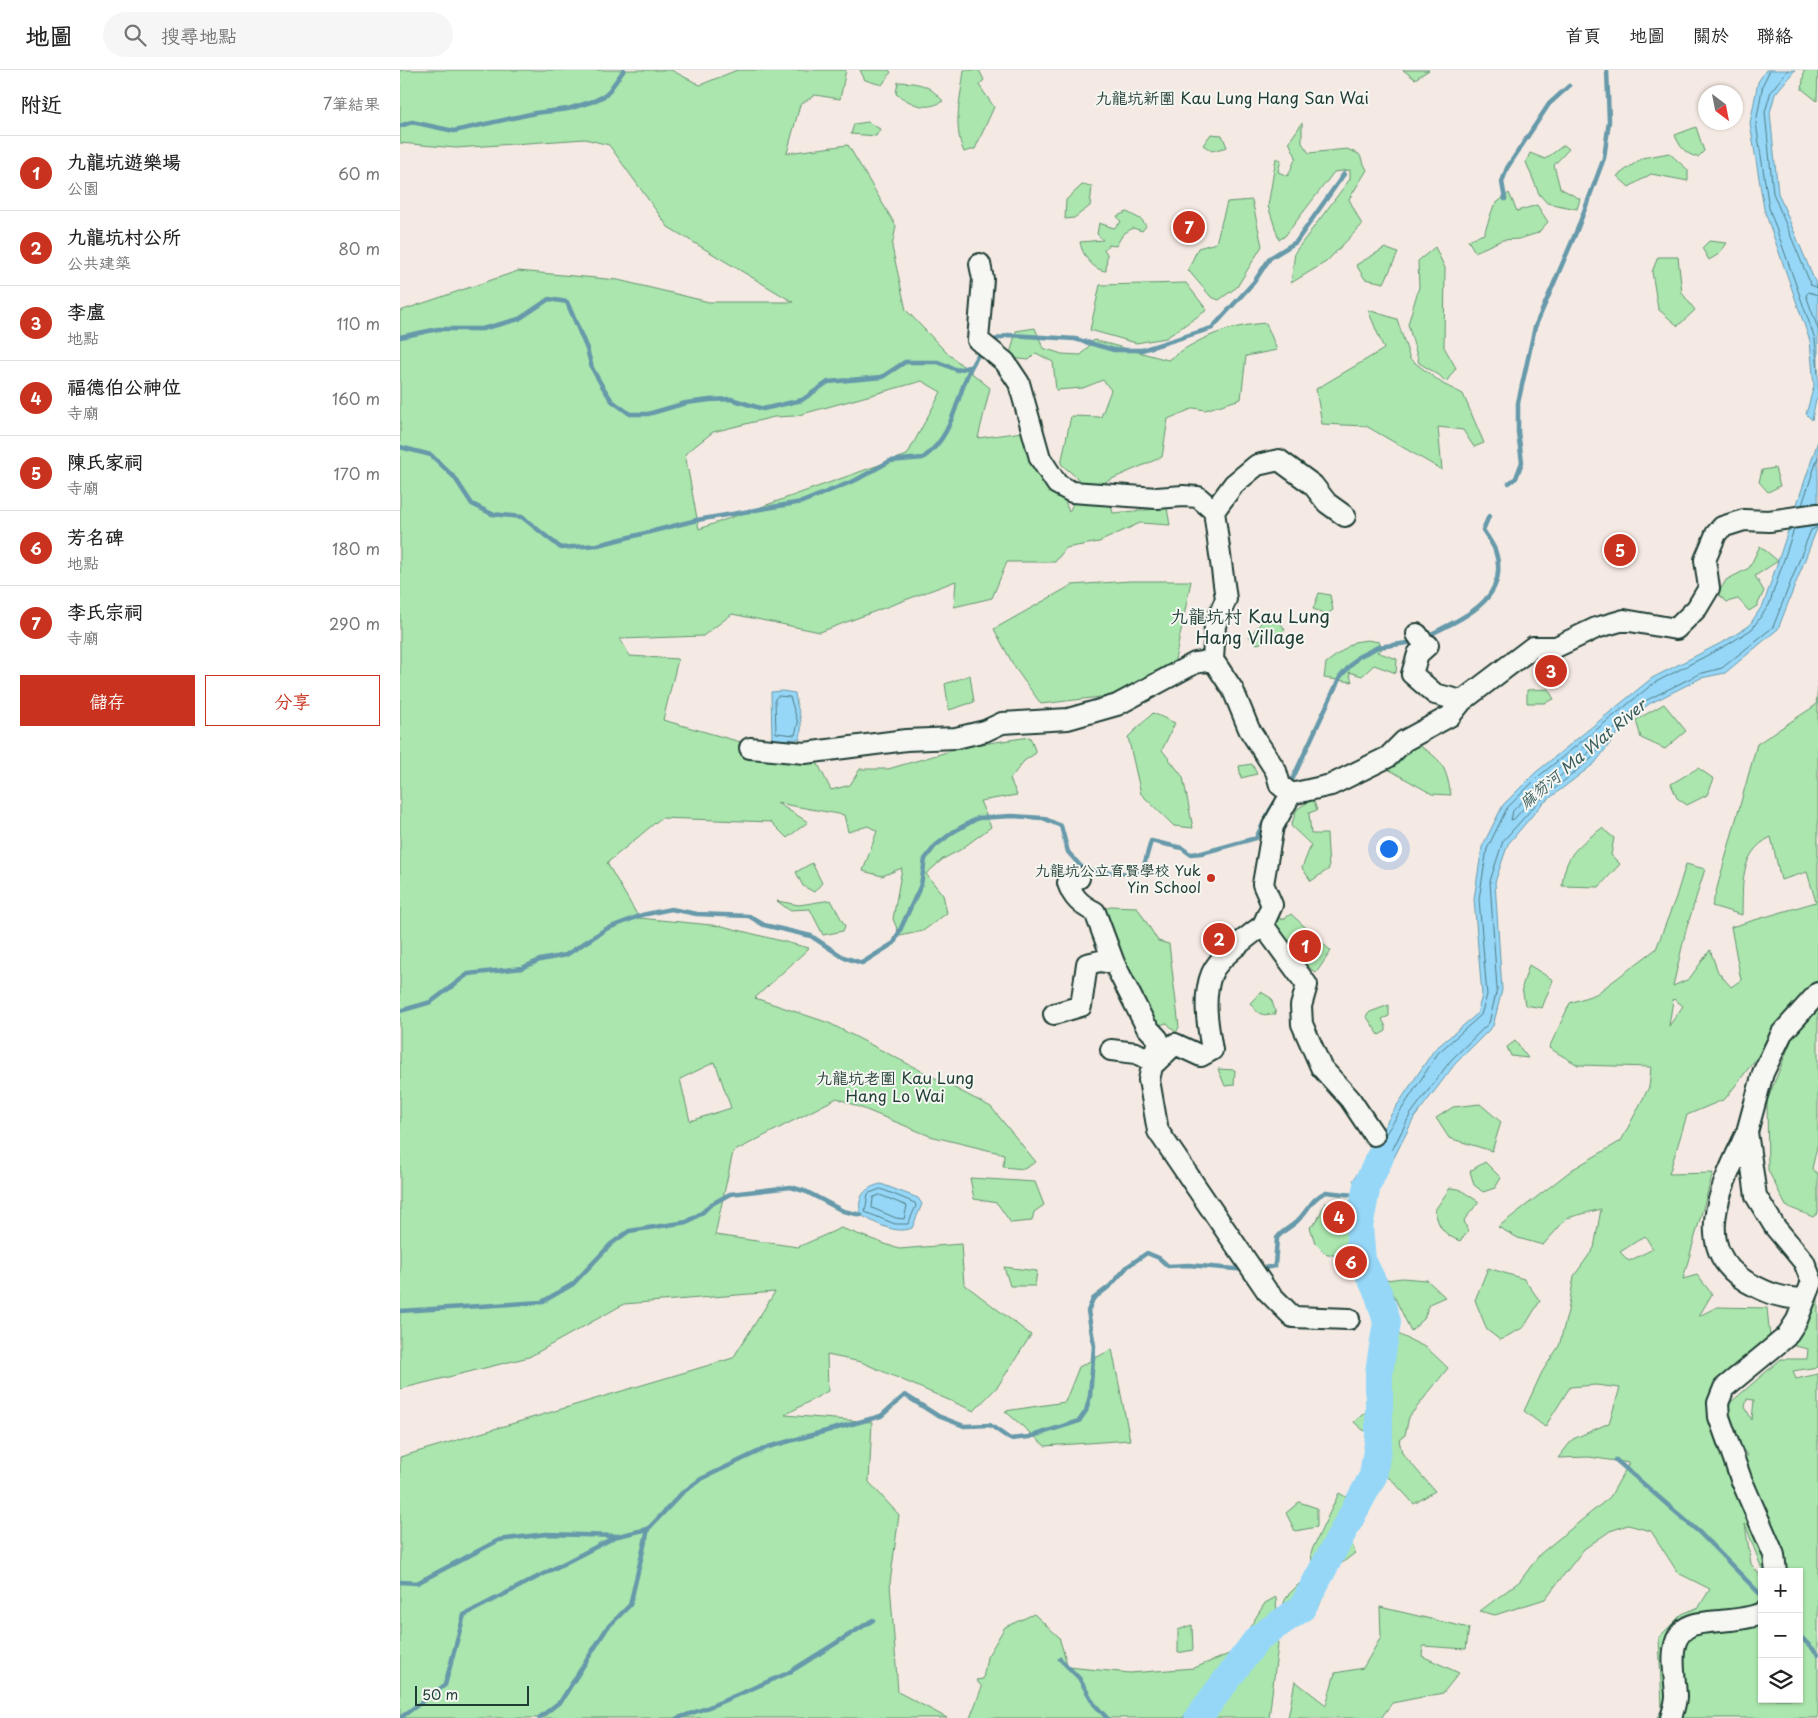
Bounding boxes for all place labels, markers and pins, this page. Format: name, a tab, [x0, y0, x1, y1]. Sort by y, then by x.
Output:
pin: 7	[1173, 208, 1205, 246]
pin: 5	[1604, 531, 1636, 569]
pin: 3	[1535, 652, 1567, 690]
place label: 九龍坑公立育賢學校 Yuk Yin School	[1035, 858, 1201, 898]
marker: 九龍坑公立育賢學校 Yuk Yin School	[1205, 872, 1217, 884]
pin: 2	[1203, 920, 1235, 958]
pin: 1	[1289, 927, 1321, 965]
pin: 4	[1323, 1198, 1355, 1236]
pin: 6	[1335, 1243, 1367, 1281]

